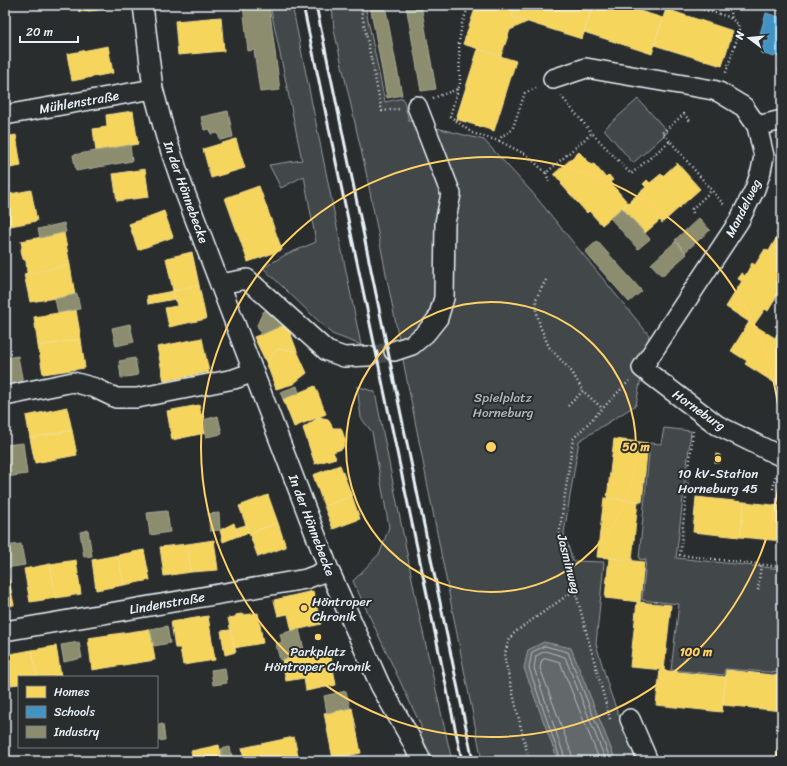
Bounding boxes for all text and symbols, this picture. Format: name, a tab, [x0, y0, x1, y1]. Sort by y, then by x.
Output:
scale bar	[20, 18, 78, 44]
north arrow	[729, 18, 769, 58]
text: 20 m	[26, 21, 53, 43]
text: N	[729, 29, 750, 43]
street label: Mühlenstraße	[37, 84, 121, 120]
street label: In der Hönnebecke	[156, 137, 215, 246]
street label: Mandelweg	[718, 174, 768, 241]
street label: Horneburg	[668, 383, 731, 437]
park label: Spielplatz Horneburg	[473, 386, 534, 424]
text: 50 m	[622, 436, 650, 458]
centre of rings	[484, 440, 498, 454]
marker: 10 kV-Station Horneburg 45	[713, 454, 723, 464]
place label: 10 kV-Station Horneburg 45	[678, 462, 758, 500]
street label: In der Hönnebecke	[282, 470, 342, 579]
street label: Jasminweg	[550, 531, 588, 597]
street label: Lindenstraße	[127, 585, 207, 621]
place label: Höntroper Chronik	[312, 590, 372, 628]
marker: Höntroper Chronik	[299, 603, 309, 613]
marker: Parkplatz Höntroper Chronik	[313, 632, 323, 642]
place label: Parkplatz Höntroper Chronik	[265, 640, 372, 678]
text: 100 m	[680, 641, 713, 663]
legend	[18, 676, 158, 748]
text: Homes	[54, 681, 90, 703]
text: Schools	[54, 701, 95, 723]
text: Industry	[53, 721, 100, 743]

